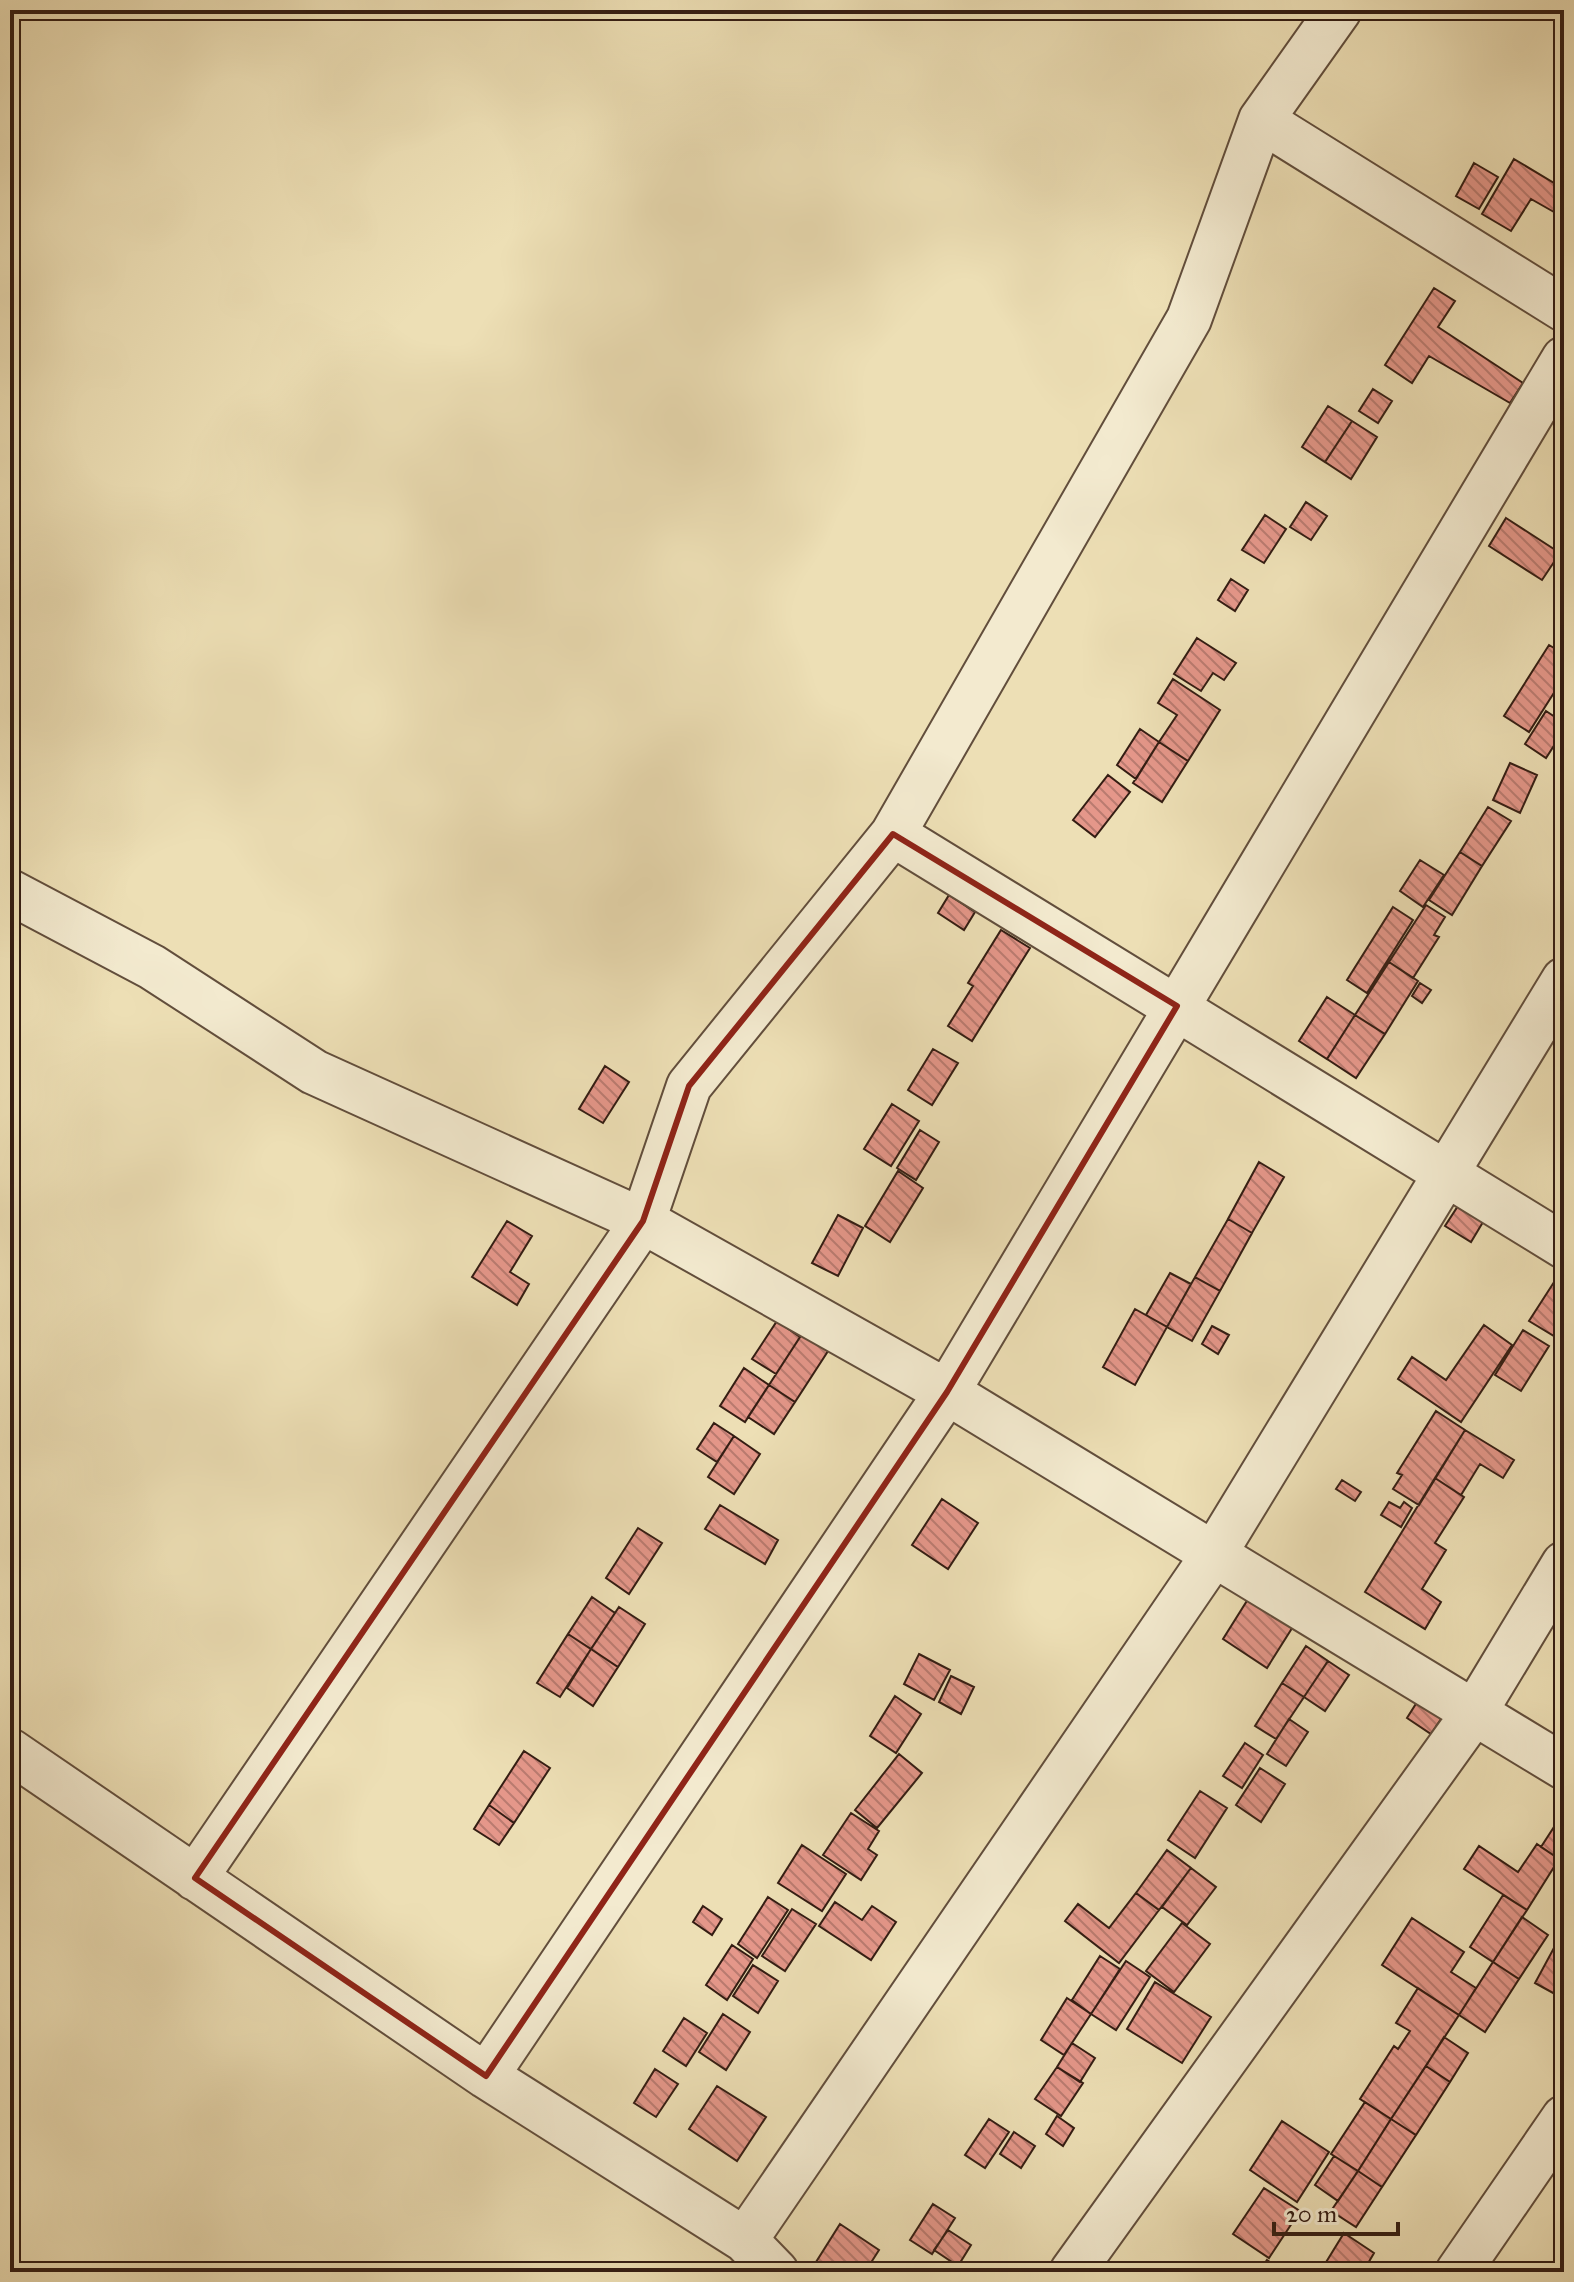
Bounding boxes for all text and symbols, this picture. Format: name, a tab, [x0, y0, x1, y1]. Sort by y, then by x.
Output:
scale bar	[1274, 2186, 1398, 2236]
text: 20 m	[1286, 2199, 1337, 2229]

